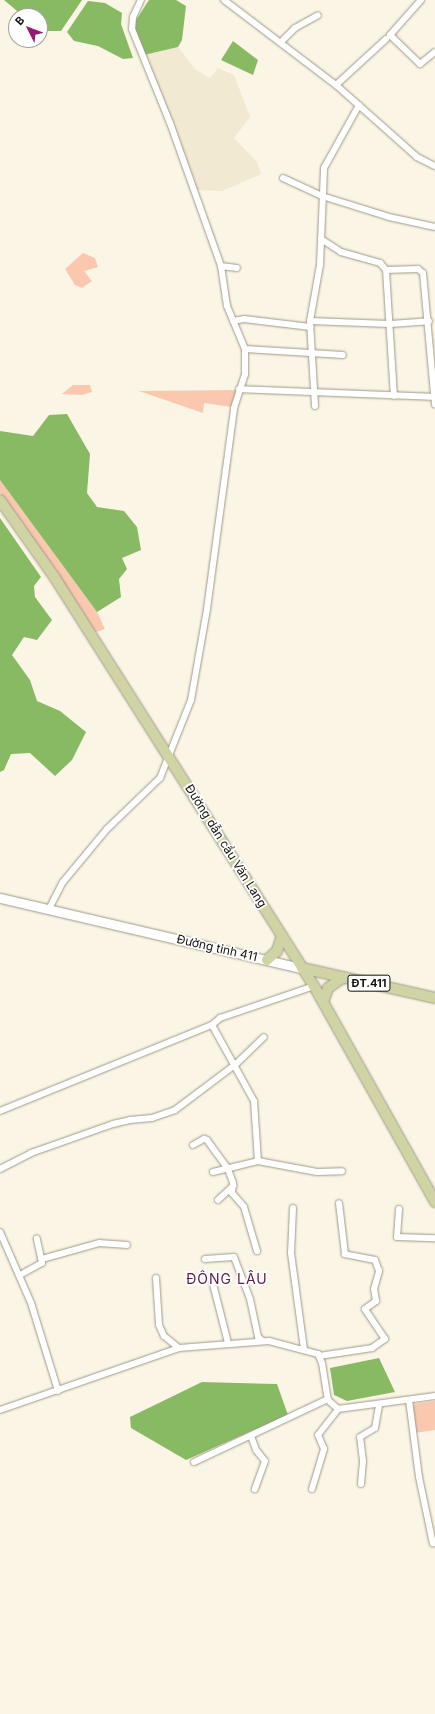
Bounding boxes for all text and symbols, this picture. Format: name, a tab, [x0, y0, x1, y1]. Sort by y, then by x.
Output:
north arrow	[8, 8, 48, 48]
text: B	[12, 13, 27, 28]
street label: Đường dẫn cầu Văn Lang	[182, 782, 270, 910]
street label: Đường tỉnh 411	[175, 932, 259, 964]
road number: ĐT.411	[347, 974, 391, 992]
district label: ĐÔNG LÂU	[186, 1271, 268, 1287]

